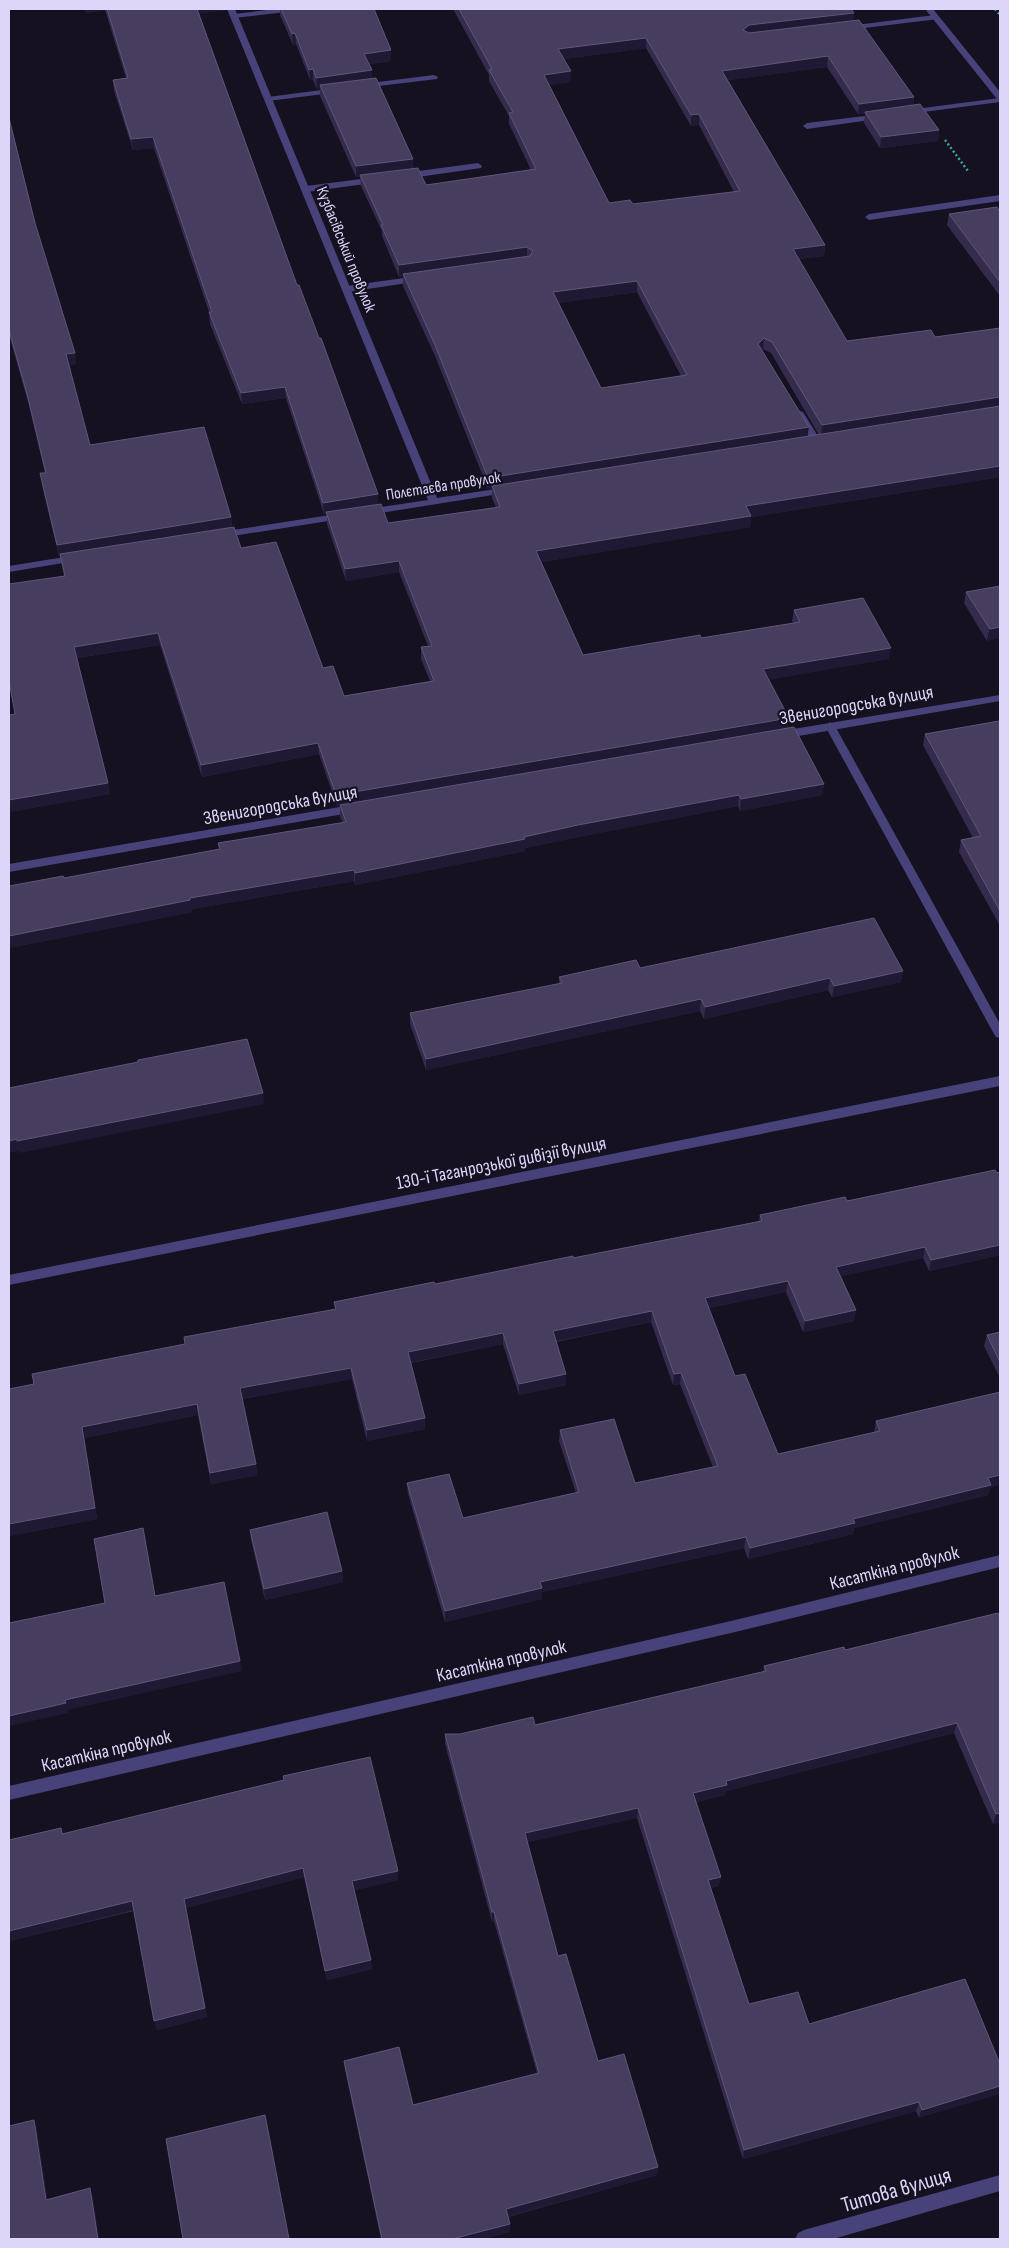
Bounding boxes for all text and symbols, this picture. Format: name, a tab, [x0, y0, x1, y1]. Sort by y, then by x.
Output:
street label: Кузбасівський провулок	[312, 184, 380, 316]
street label: Полєтаєва провулок	[384, 468, 503, 505]
street label: Звенигородська вулиця	[777, 681, 935, 730]
street label: Звенигородська вулиця	[201, 781, 359, 830]
street label: 130-ї Таганрозької дивізії вулиця	[394, 1132, 608, 1195]
street label: Касаткіна провулок	[827, 1541, 962, 1596]
street label: Касаткіна провулок	[434, 1635, 569, 1688]
street label: Касаткіна провулок	[39, 1725, 174, 1778]
street label: Титова вулиця	[838, 2162, 955, 2219]

